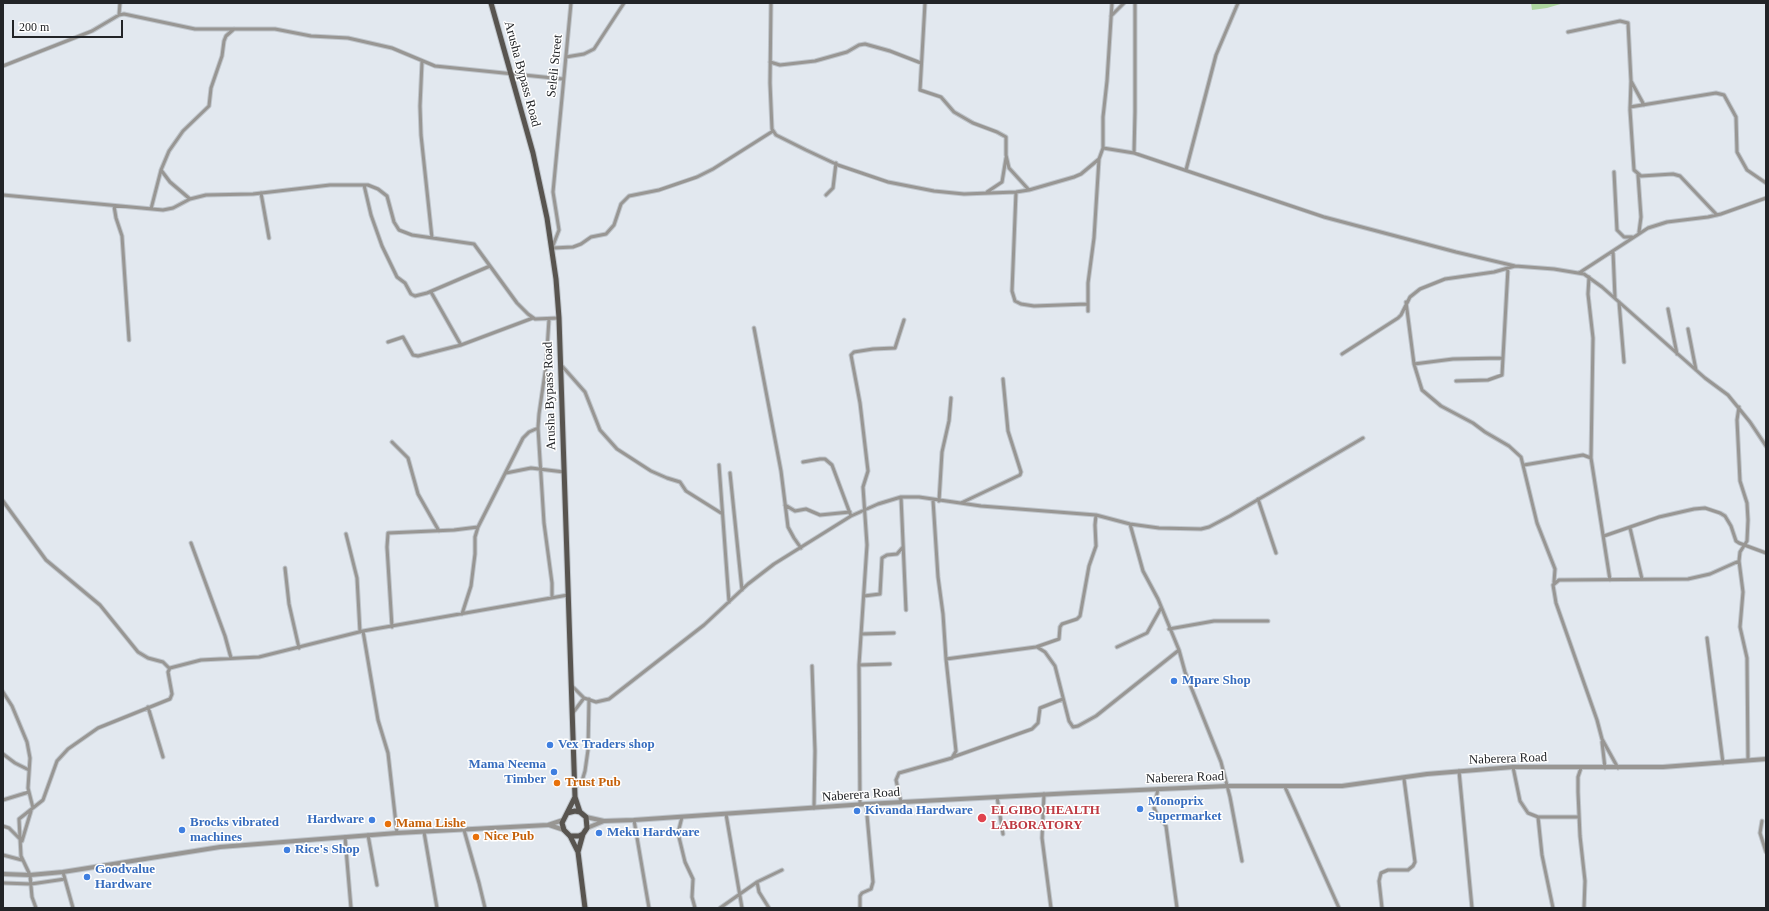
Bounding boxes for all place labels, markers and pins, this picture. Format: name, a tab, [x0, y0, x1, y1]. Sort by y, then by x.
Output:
place label: Mpare Shop	[1182, 673, 1251, 689]
marker: Mpare Shop	[1169, 676, 1179, 686]
place label: Vex Traders shop	[558, 737, 655, 753]
marker: Vex Traders shop	[545, 740, 555, 750]
place label: Mama Neema Timber	[468, 757, 546, 788]
marker: Mama Neema Timber	[549, 767, 559, 777]
place label: Trust Pub	[565, 775, 621, 791]
marker: Trust Pub	[552, 778, 562, 788]
place label: Monoprix Supermarket	[1148, 794, 1222, 825]
place label: Kivanda Hardware	[865, 803, 973, 819]
place label: ELGIBO HEALTH LABORATORY	[991, 803, 1100, 834]
marker: Monoprix Supermarket	[1135, 804, 1145, 814]
marker: Kivanda Hardware	[852, 806, 862, 816]
place label: Hardware	[307, 812, 364, 828]
marker: ELGIBO HEALTH LABORATORY	[976, 812, 988, 824]
place label: Brocks vibrated machines	[190, 815, 279, 846]
marker: Hardware	[367, 815, 377, 825]
place label: Mama Lishe	[396, 816, 466, 832]
marker: Mama Lishe	[383, 819, 393, 829]
marker: Brocks vibrated machines	[177, 825, 187, 835]
place label: Meku Hardware	[607, 825, 700, 841]
marker: Meku Hardware	[594, 828, 604, 838]
place label: Nice Pub	[484, 829, 534, 845]
marker: Nice Pub	[471, 832, 481, 842]
place label: Rice's Shop	[295, 842, 360, 858]
marker: Rice's Shop	[282, 845, 292, 855]
place label: Goodvalue Hardware	[95, 862, 155, 893]
marker: Goodvalue Hardware	[82, 872, 92, 882]

